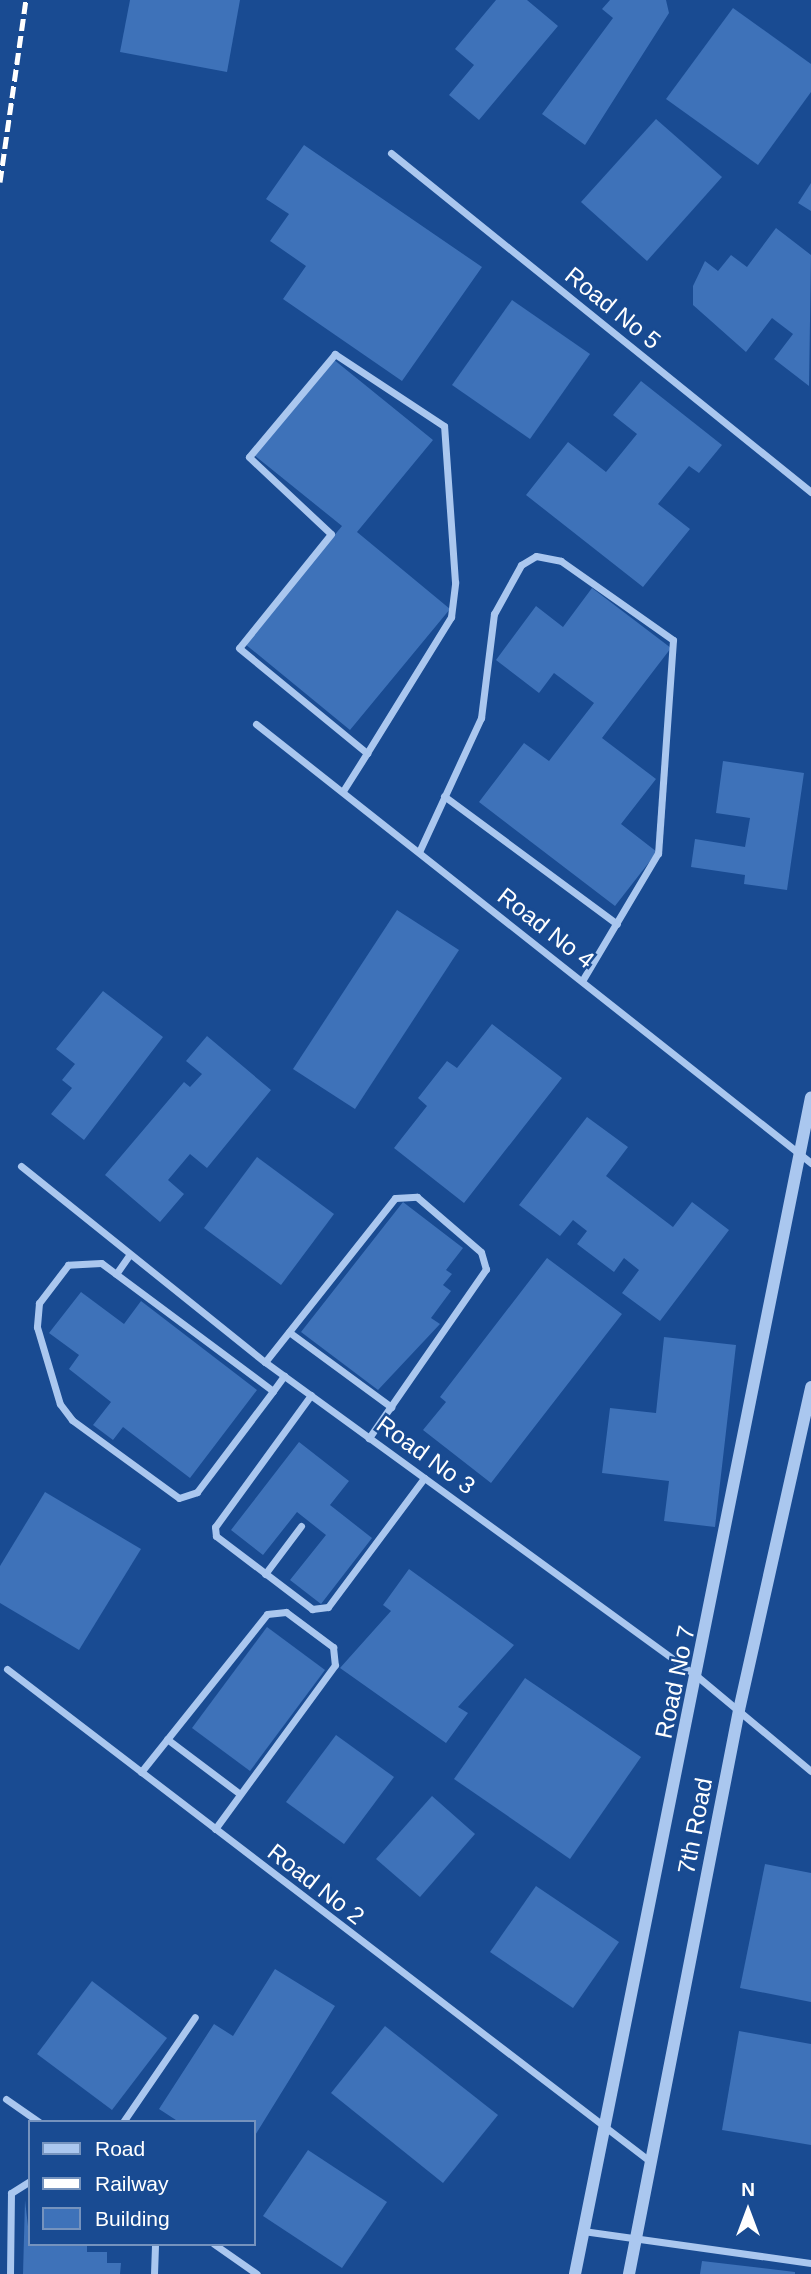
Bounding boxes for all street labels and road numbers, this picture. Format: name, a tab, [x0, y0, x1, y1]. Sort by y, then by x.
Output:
street label: Road No 5	[559, 261, 667, 355]
street label: Road No 4	[492, 881, 600, 975]
street label: Road No 3	[371, 1410, 481, 1500]
street label: Road No 7	[649, 1623, 701, 1741]
street label: 7th Road	[672, 1775, 718, 1877]
street label: Road No 2	[262, 1837, 370, 1931]

